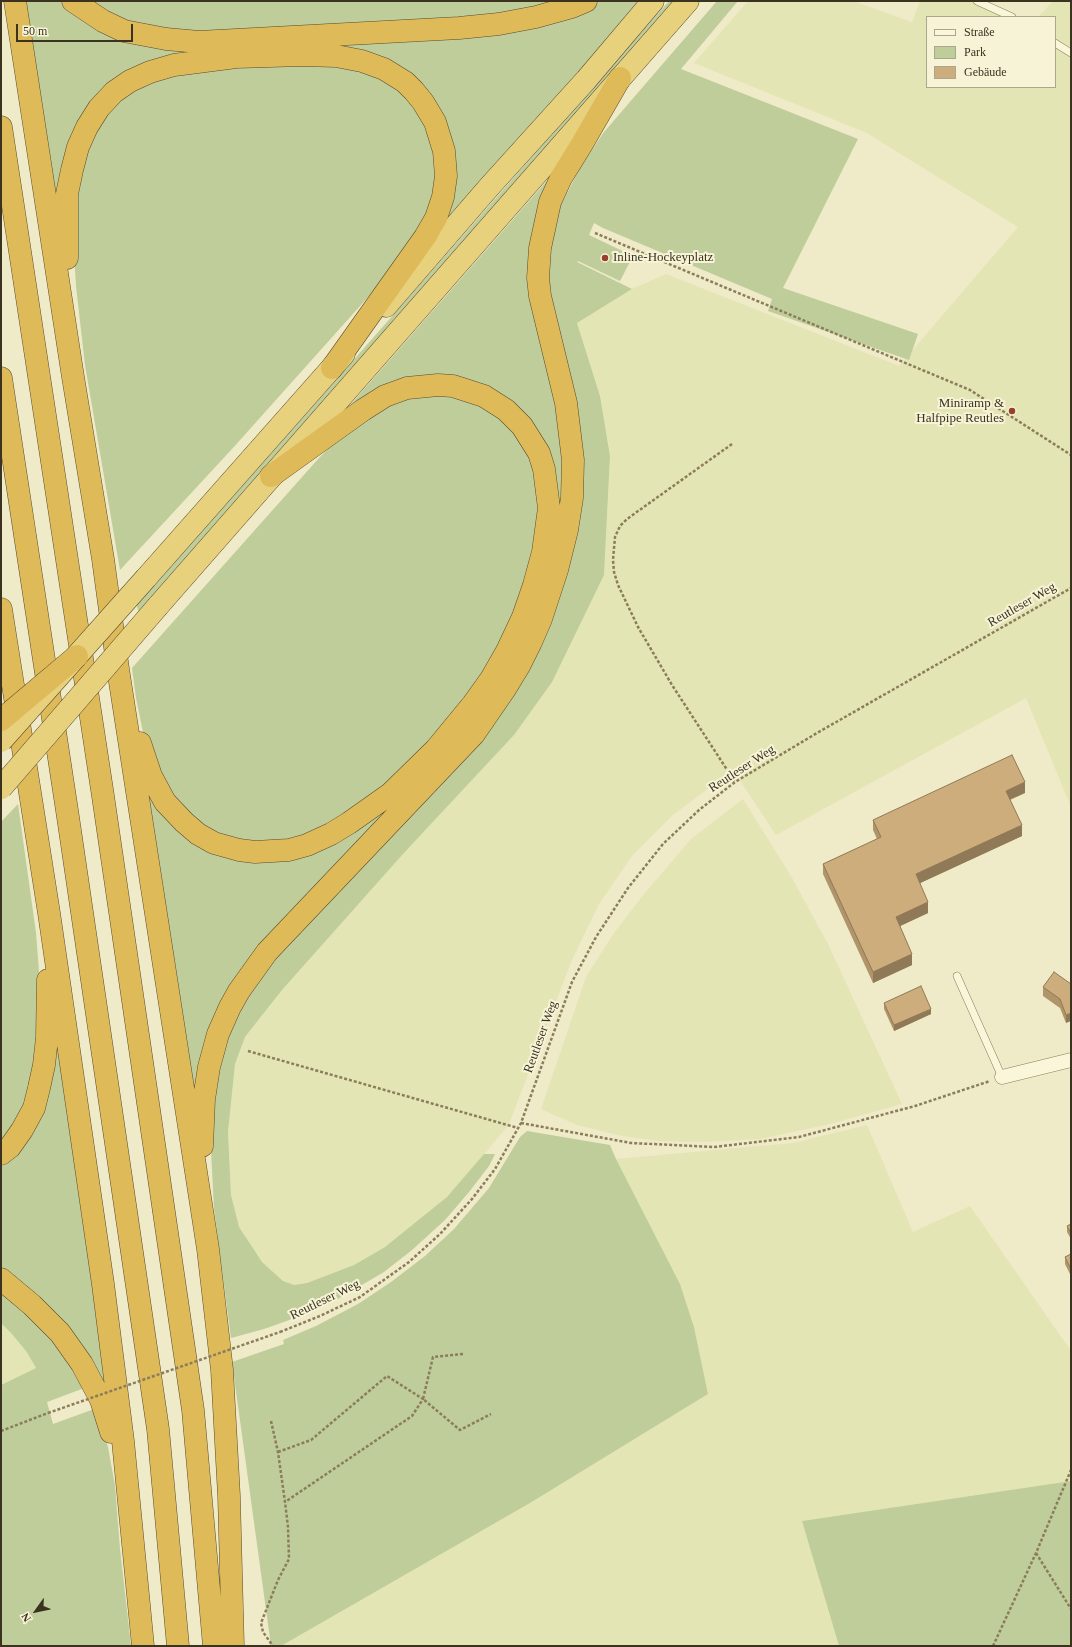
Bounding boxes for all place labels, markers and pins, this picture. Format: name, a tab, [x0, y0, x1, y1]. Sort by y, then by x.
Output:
place label: Inline-Hockeyplatz	[613, 250, 713, 266]
marker: Inline-Hockeyplatz	[600, 253, 610, 263]
place label: Miniramp & Halfpipe Reutles	[916, 396, 1004, 427]
marker: Miniramp & Halfpipe Reutles	[1007, 406, 1017, 416]

